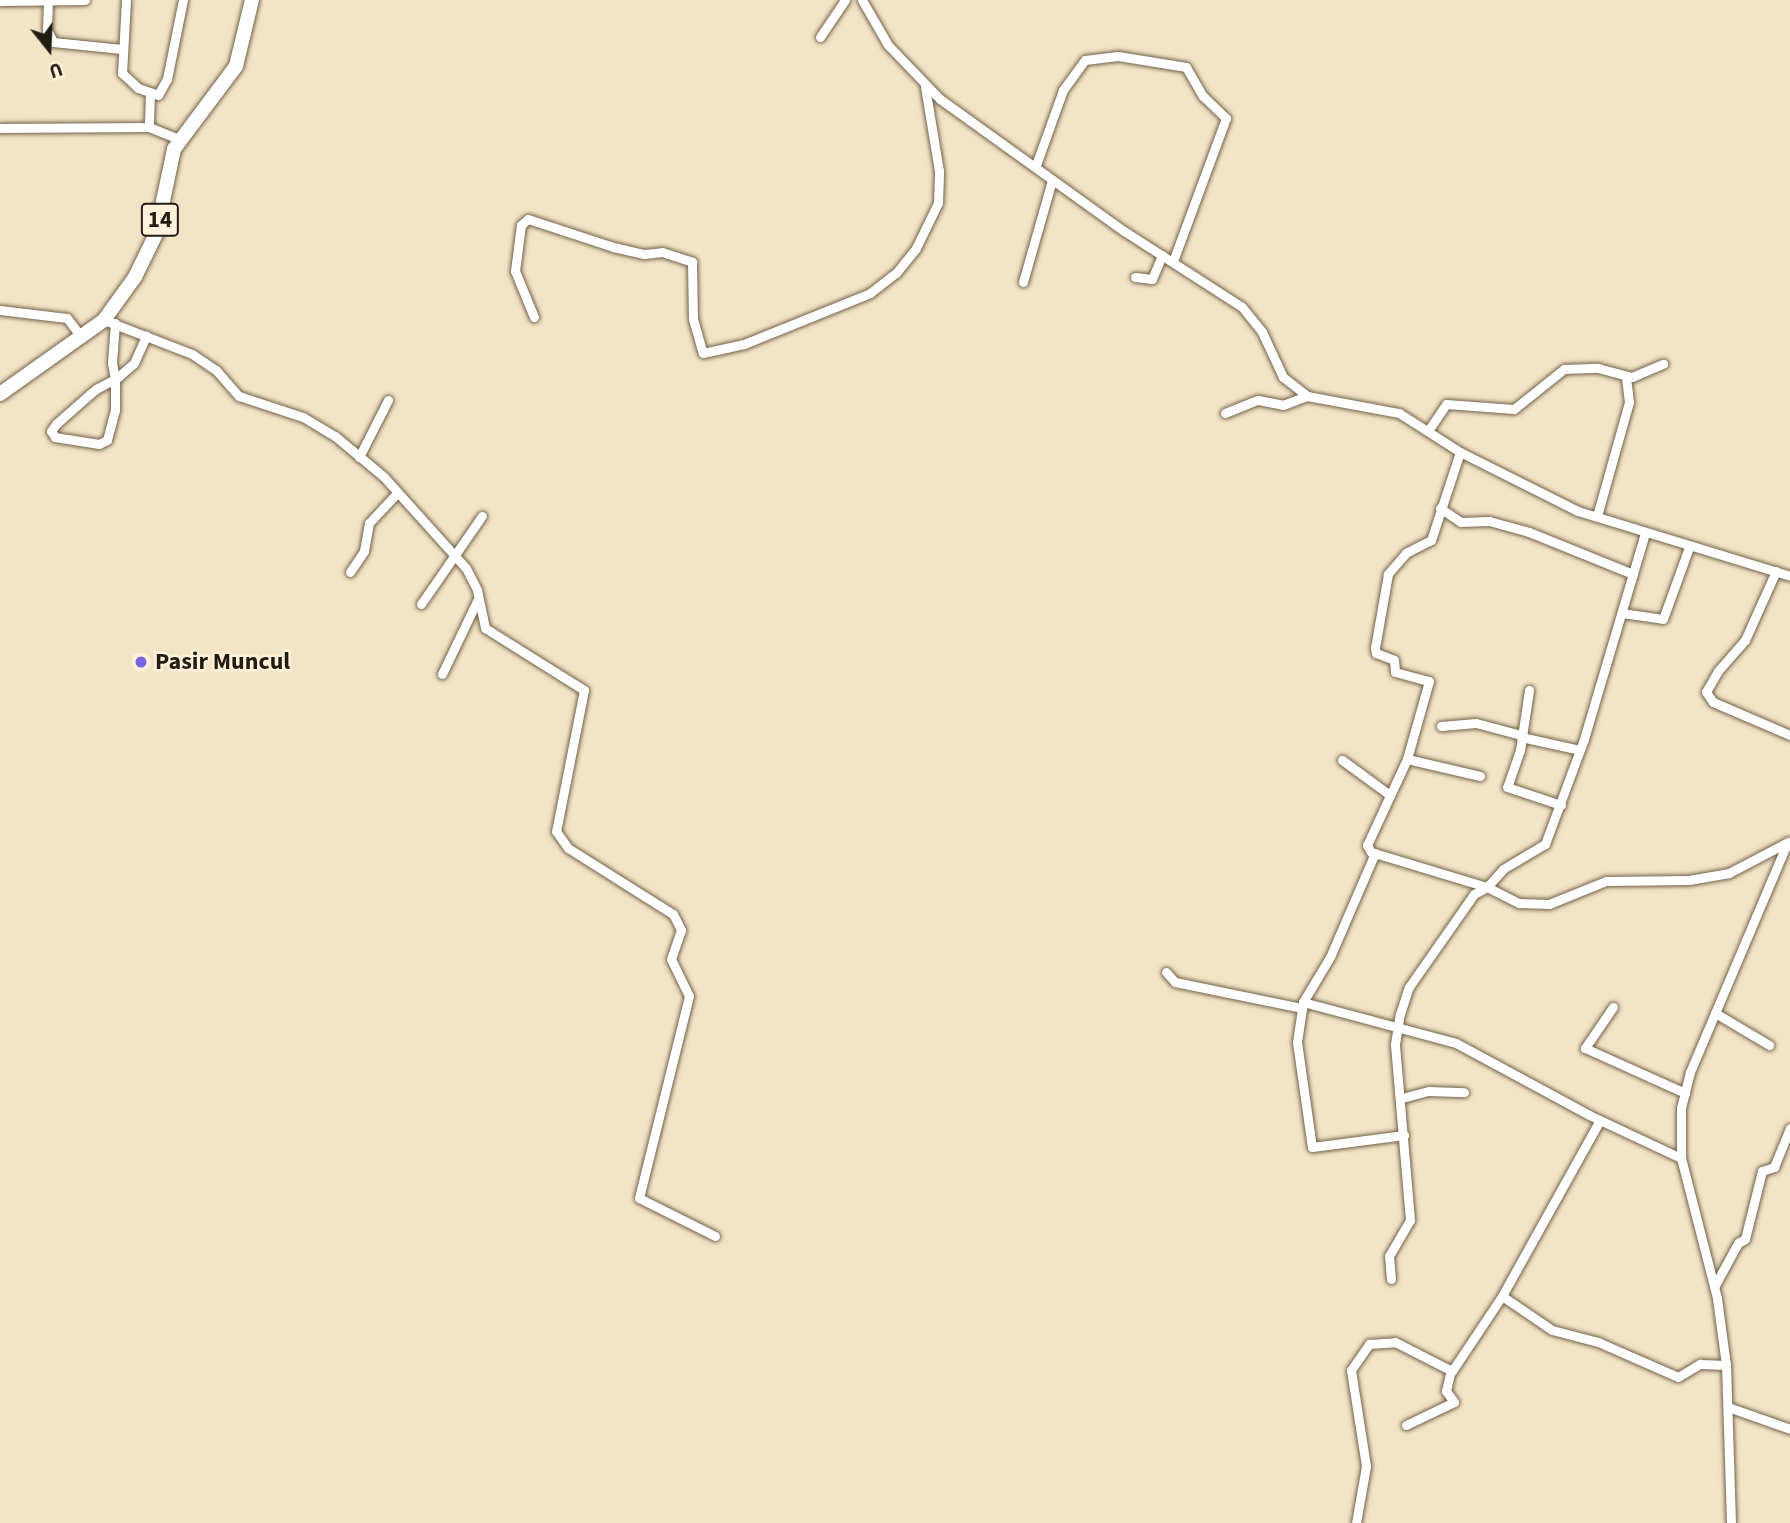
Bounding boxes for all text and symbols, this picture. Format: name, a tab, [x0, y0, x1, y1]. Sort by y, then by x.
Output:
north arrow	[14, 14, 84, 84]
text: U	[45, 55, 66, 84]
road number: 14	[141, 200, 179, 240]
place label: Pasir Muncul	[155, 648, 290, 676]
marker: Pasir Muncul	[133, 654, 149, 670]

